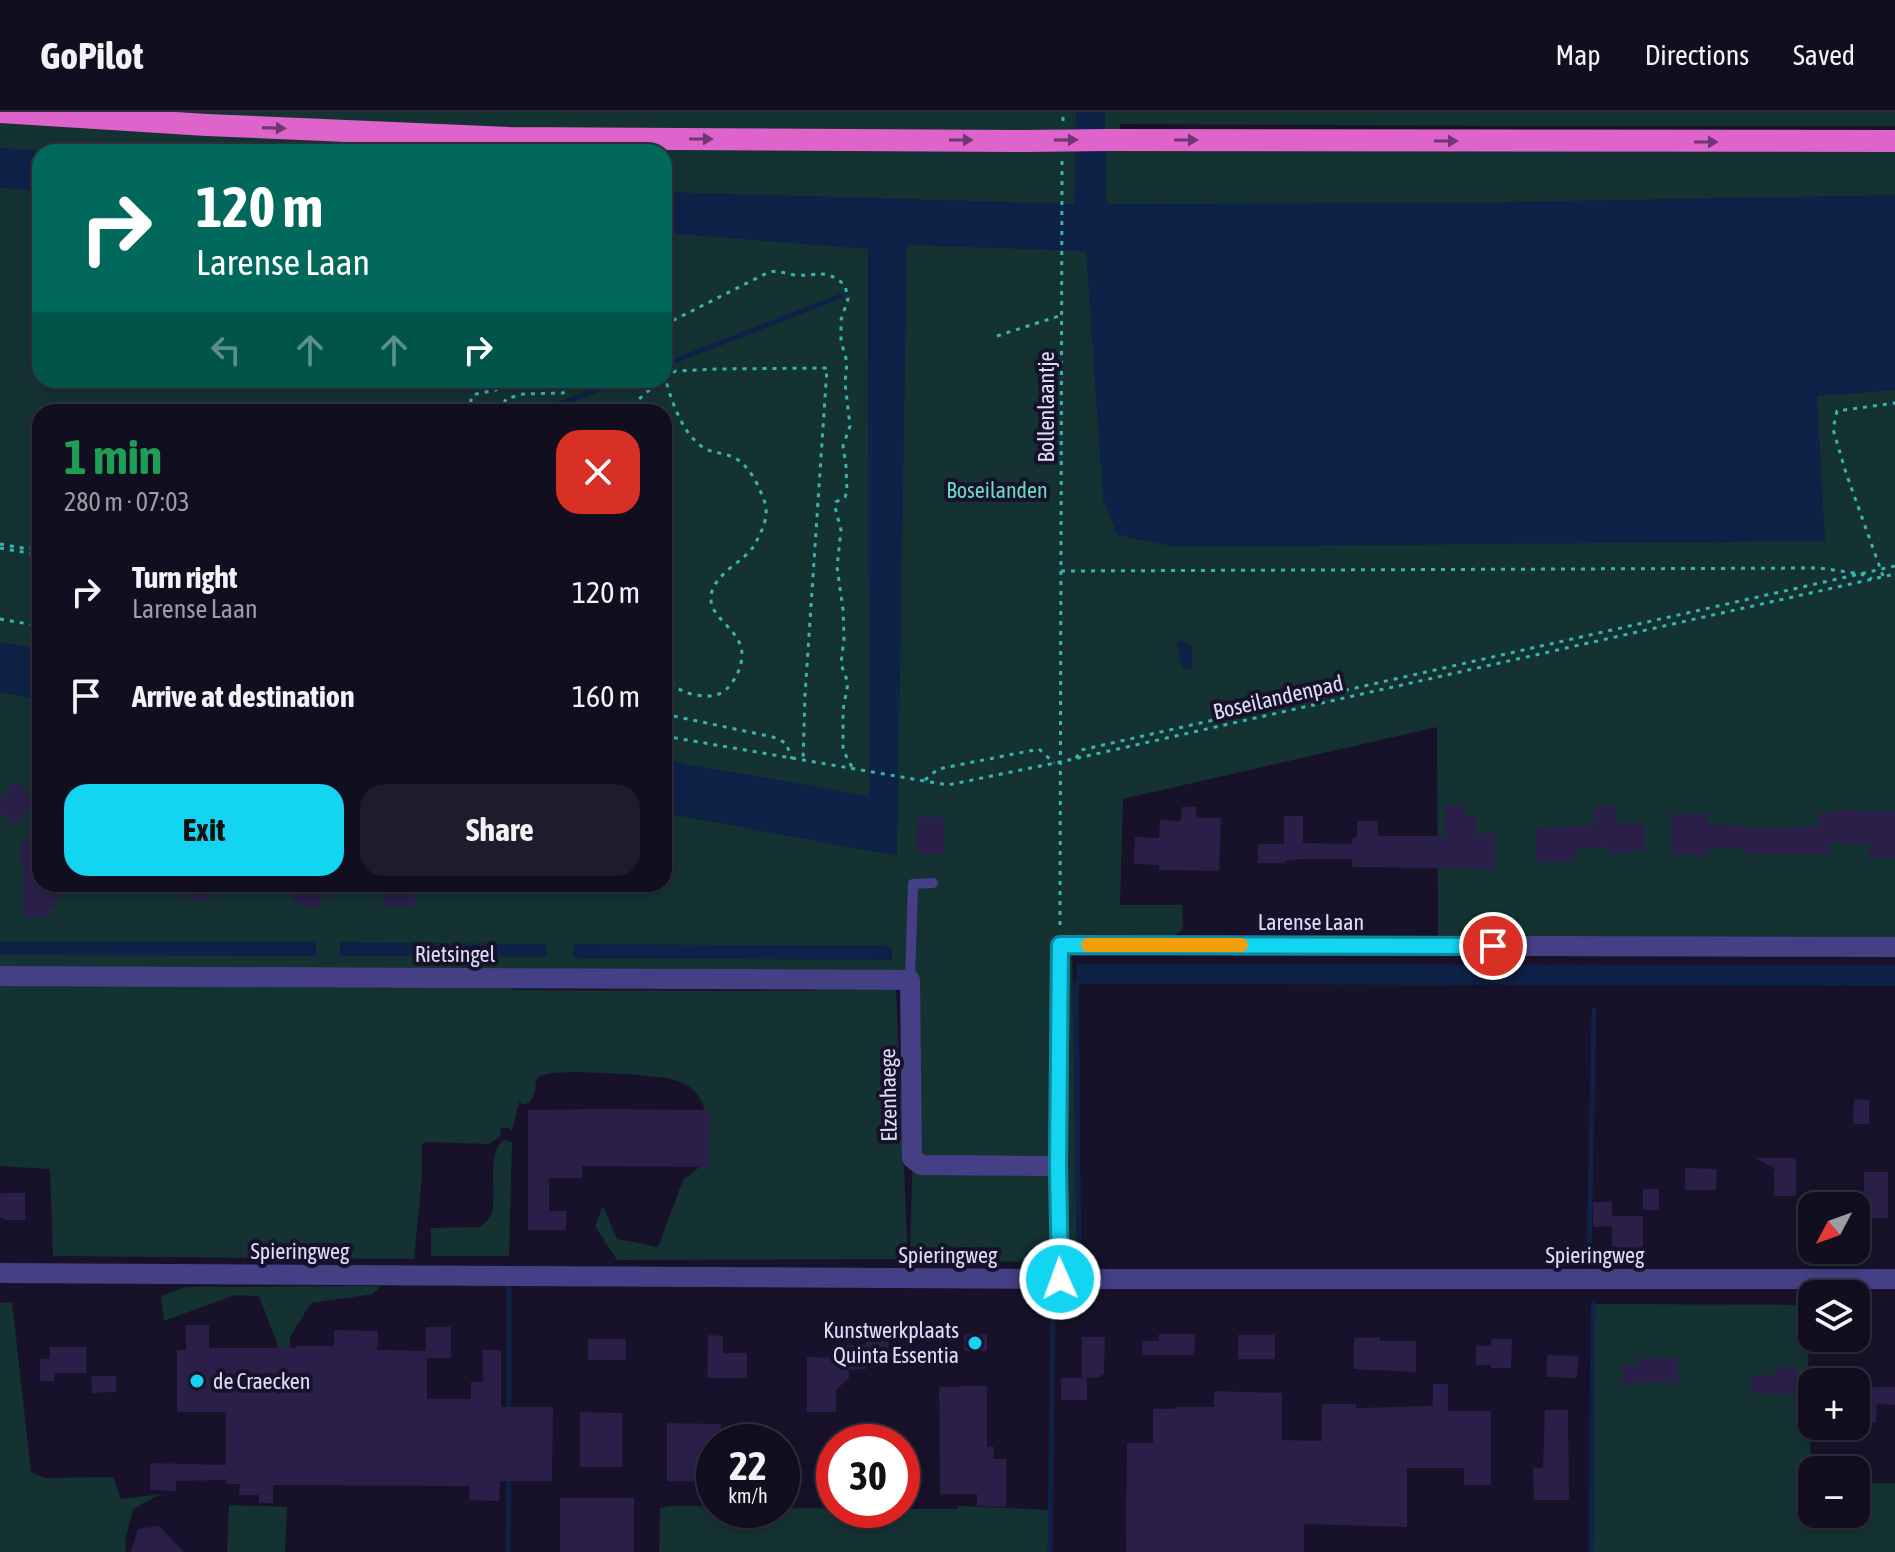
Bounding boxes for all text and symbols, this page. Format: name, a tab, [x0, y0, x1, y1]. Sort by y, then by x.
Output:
text: GoPilot	[40, 34, 143, 77]
text: Map	[1556, 39, 1601, 71]
text: Directions	[1645, 39, 1749, 71]
text: Saved	[1793, 39, 1855, 71]
one-way arrow	[262, 121, 287, 134]
one-way arrow	[689, 133, 714, 145]
one-way arrow	[949, 134, 974, 146]
one-way arrow	[1054, 134, 1079, 146]
one-way arrow	[1174, 134, 1199, 146]
one-way arrow	[1434, 135, 1459, 147]
one-way arrow	[1694, 136, 1719, 148]
text: 120 m	[196, 175, 323, 239]
icon: right	[64, 176, 168, 280]
text: Larense Laan	[196, 241, 370, 283]
icon: left	[204, 328, 248, 372]
icon: ahead	[288, 328, 332, 372]
icon: ahead	[372, 328, 416, 372]
icon: right	[456, 328, 500, 372]
street label: Bollenlaantje	[1033, 351, 1059, 463]
text: 1 min	[64, 429, 162, 484]
button: close	[556, 430, 640, 514]
park label: Boseilanden	[946, 477, 1048, 503]
text: 280 m · 07:03	[64, 487, 190, 517]
text: Turn right	[132, 560, 238, 594]
icon: right	[64, 570, 108, 614]
text: 120 m	[572, 575, 640, 609]
text: Larense Laan	[132, 594, 258, 624]
street label: Boseilandenpad	[1211, 669, 1345, 725]
icon: arrive	[64, 674, 108, 718]
text: Arrive at destination	[132, 679, 354, 713]
text: 160 m	[572, 679, 640, 713]
button: Exit	[64, 784, 344, 876]
button: Share	[360, 784, 640, 876]
street label: Larense Laan	[1258, 909, 1364, 935]
pin	[1459, 912, 1527, 980]
icon: arrive	[1471, 924, 1515, 968]
street label: Rietsingel	[415, 941, 496, 967]
street label: Elzenhaege	[874, 1048, 902, 1142]
north arrow	[1798, 1192, 1870, 1264]
map controls	[1798, 1192, 1870, 1528]
position arrow	[1018, 1237, 1102, 1321]
street label: Spieringweg	[251, 1238, 350, 1264]
street label: Spieringweg	[899, 1242, 998, 1268]
street label: Spieringweg	[1546, 1242, 1645, 1268]
button: layers	[1798, 1280, 1870, 1352]
place label: Kunstwerkplaats Quinta Essentia	[823, 1317, 959, 1368]
marker: Kunstwerkplaats Quinta Essentia	[966, 1334, 984, 1352]
place label: de Craecken	[213, 1368, 311, 1394]
button: +	[1798, 1368, 1870, 1440]
marker: de Craecken	[188, 1372, 206, 1390]
speed limit sign: 30	[816, 1424, 920, 1528]
text: 22	[729, 1443, 767, 1488]
button: −	[1798, 1456, 1870, 1528]
text: km/h	[728, 1484, 768, 1507]

